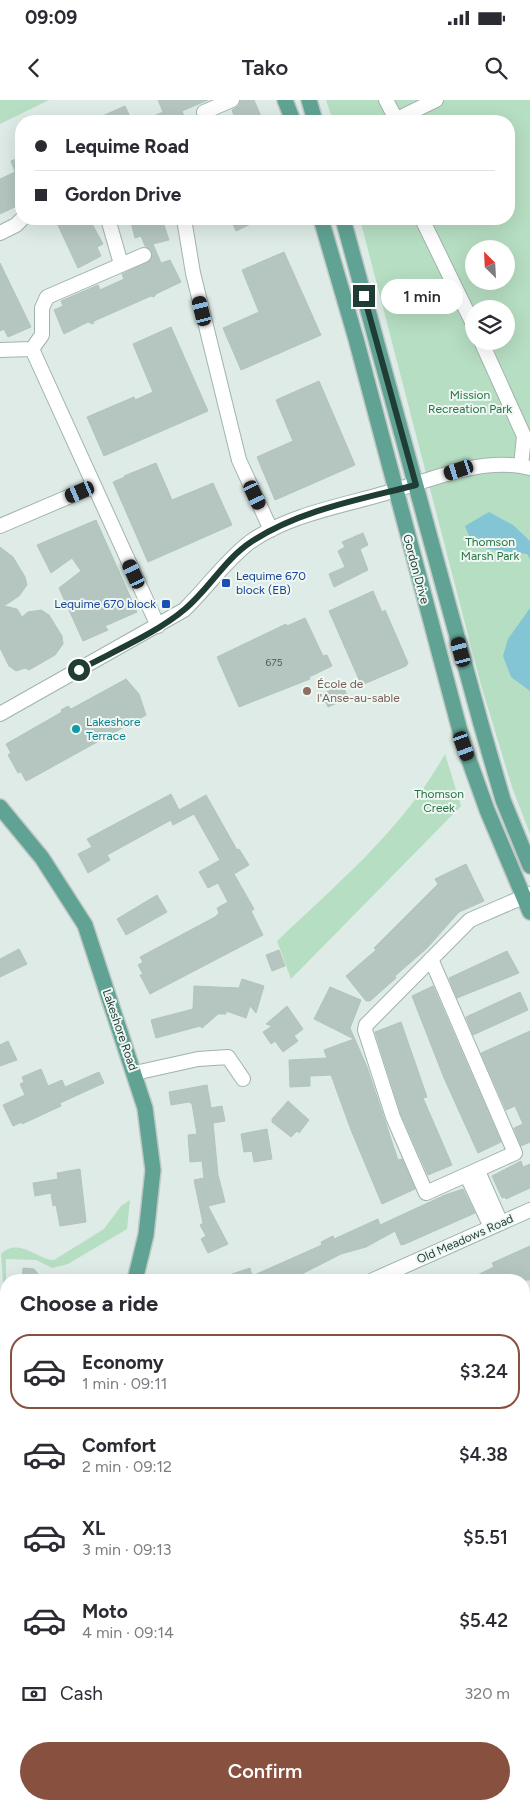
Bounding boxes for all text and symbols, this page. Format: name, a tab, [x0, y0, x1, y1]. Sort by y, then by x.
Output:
text: 09:09	[25, 6, 77, 29]
icon: back	[20, 54, 48, 82]
text: Tako	[242, 54, 288, 81]
icon: search	[482, 54, 510, 82]
text: Lequime Road	[65, 135, 189, 158]
text: Gordon Drive	[65, 183, 181, 206]
north arrow	[465, 240, 515, 290]
map controls	[465, 240, 515, 350]
callout: 1 min	[382, 278, 464, 314]
route end	[353, 285, 375, 307]
text: 1 min	[403, 287, 441, 306]
car	[191, 295, 212, 327]
button: layers	[465, 300, 515, 350]
park label: Mission Recreation Park	[428, 388, 512, 416]
car	[442, 458, 475, 482]
car	[241, 478, 268, 512]
car	[63, 479, 96, 505]
street label: Gordon Drive	[400, 533, 432, 606]
park label: Thomson Marsh Park	[461, 535, 519, 563]
car	[120, 557, 147, 591]
place label: Lequime 670 block (EB)	[236, 569, 306, 597]
marker: Lequime 670 block (EB)	[220, 577, 232, 589]
place label: Lequime 670 block	[54, 597, 156, 611]
marker: Lequime 670 block	[160, 598, 172, 610]
car	[449, 636, 472, 668]
house number: 675	[266, 656, 283, 669]
route start	[68, 659, 90, 681]
place label: École de l'Anse-au-sable	[317, 677, 400, 705]
marker: École de l'Anse-au-sable	[301, 685, 313, 697]
place label: Lakeshore Terrace	[86, 715, 141, 743]
marker: Lakeshore Terrace	[70, 723, 82, 735]
car	[451, 729, 476, 763]
park label: Thomson Creek	[414, 787, 464, 815]
street label: Lakeshore Road	[100, 988, 140, 1072]
street label: Old Meadows Road	[415, 1211, 515, 1267]
text: Choose a ride	[20, 1290, 158, 1317]
icon: car	[22, 1349, 67, 1394]
text: Economy	[82, 1351, 164, 1374]
text: $3.24	[460, 1360, 508, 1383]
text: 1 min · 09:11	[82, 1374, 167, 1393]
icon: car	[22, 1432, 67, 1477]
text: Comfort	[82, 1434, 157, 1457]
text: $4.38	[459, 1443, 508, 1466]
text: 2 min · 09:12	[82, 1457, 172, 1476]
icon: car	[22, 1515, 67, 1560]
text: XL	[82, 1517, 105, 1540]
text: $5.51	[463, 1526, 508, 1549]
text: 3 min · 09:13	[82, 1540, 172, 1559]
icon: car	[22, 1598, 67, 1643]
text: Moto	[82, 1600, 128, 1623]
text: $5.42	[459, 1609, 508, 1632]
text: 4 min · 09:14	[82, 1623, 174, 1642]
icon: cash	[20, 1680, 48, 1708]
text: Cash	[60, 1682, 103, 1705]
text: 320 m	[465, 1684, 510, 1703]
button: Confirm	[20, 1742, 510, 1800]

